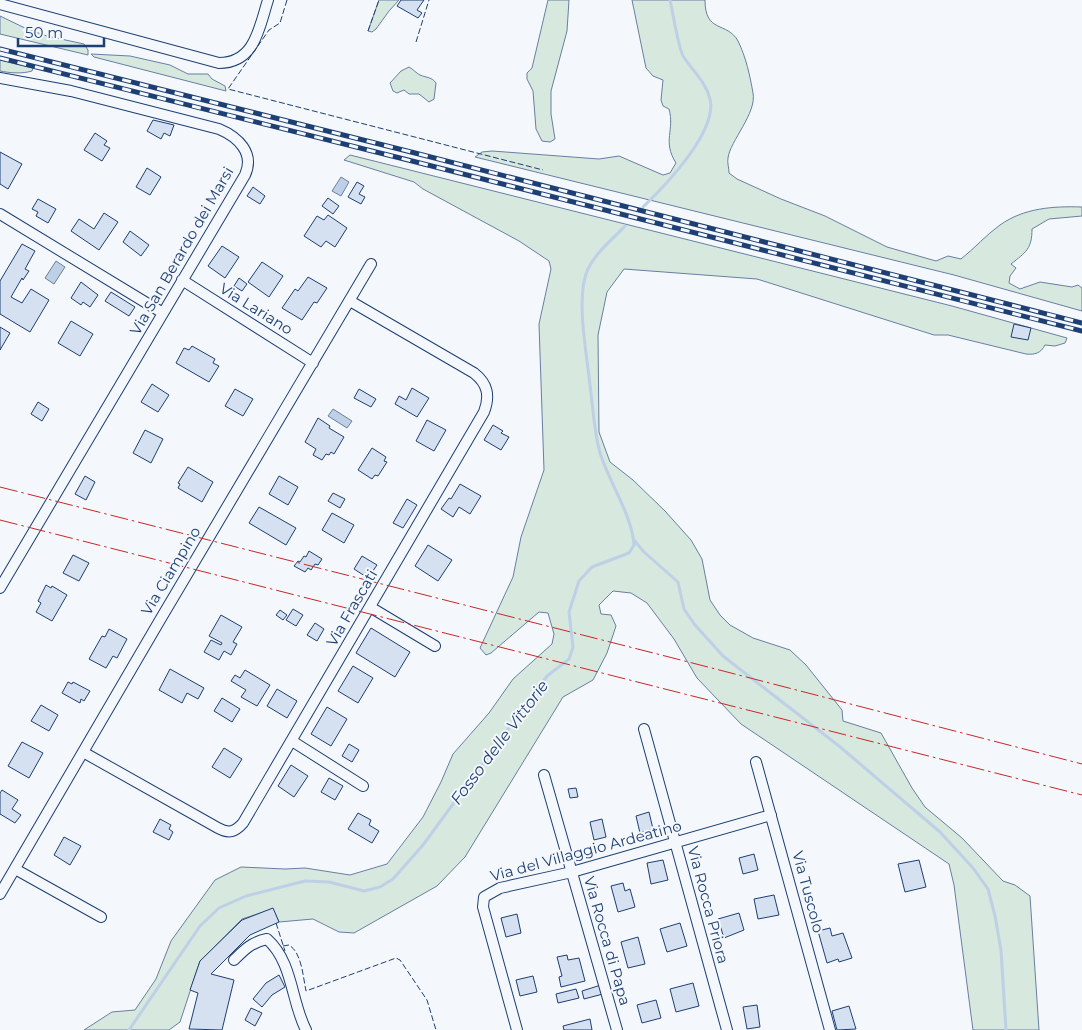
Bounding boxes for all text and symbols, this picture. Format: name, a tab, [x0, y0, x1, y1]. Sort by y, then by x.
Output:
scale bar	[18, 15, 104, 47]
text: 50 m	[25, 23, 63, 42]
street label: Via San Berardo dei Marsi	[126, 163, 238, 338]
street label: Via Lariano	[216, 279, 297, 339]
street label: Via Ciampino	[137, 523, 205, 619]
street label: Via Frascati	[322, 566, 381, 649]
water label: Fosso delle Vittorie	[446, 676, 552, 808]
street label: Via del Villaggio Ardeatino	[488, 816, 684, 885]
street label: Via Rocca Priora	[684, 844, 733, 966]
street label: Via Tuscolo	[788, 849, 829, 935]
street label: Via Rocca di Papa	[580, 874, 635, 1008]

